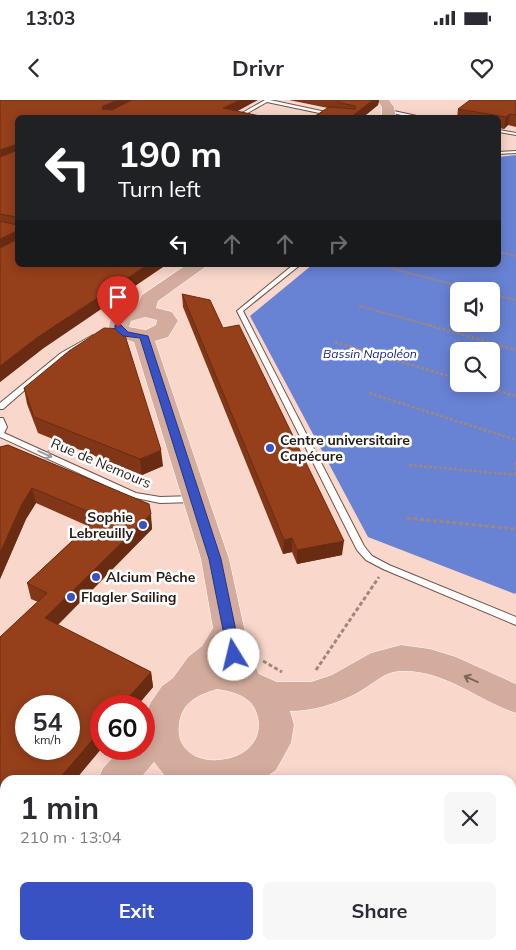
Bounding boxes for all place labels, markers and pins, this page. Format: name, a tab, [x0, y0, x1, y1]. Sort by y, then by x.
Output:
pin	[97, 276, 139, 327]
place label: Centre universitaire Capécure	[280, 431, 410, 465]
marker: Centre universitaire Capécure	[264, 442, 276, 454]
place label: Sophie Lebreuilly	[69, 508, 133, 542]
marker: Sophie Lebreuilly	[137, 519, 149, 531]
place label: Alcium Pêche	[106, 568, 196, 586]
marker: Alcium Pêche	[90, 571, 102, 583]
place label: Flagler Sailing	[81, 588, 177, 606]
marker: Flagler Sailing	[65, 591, 77, 603]

